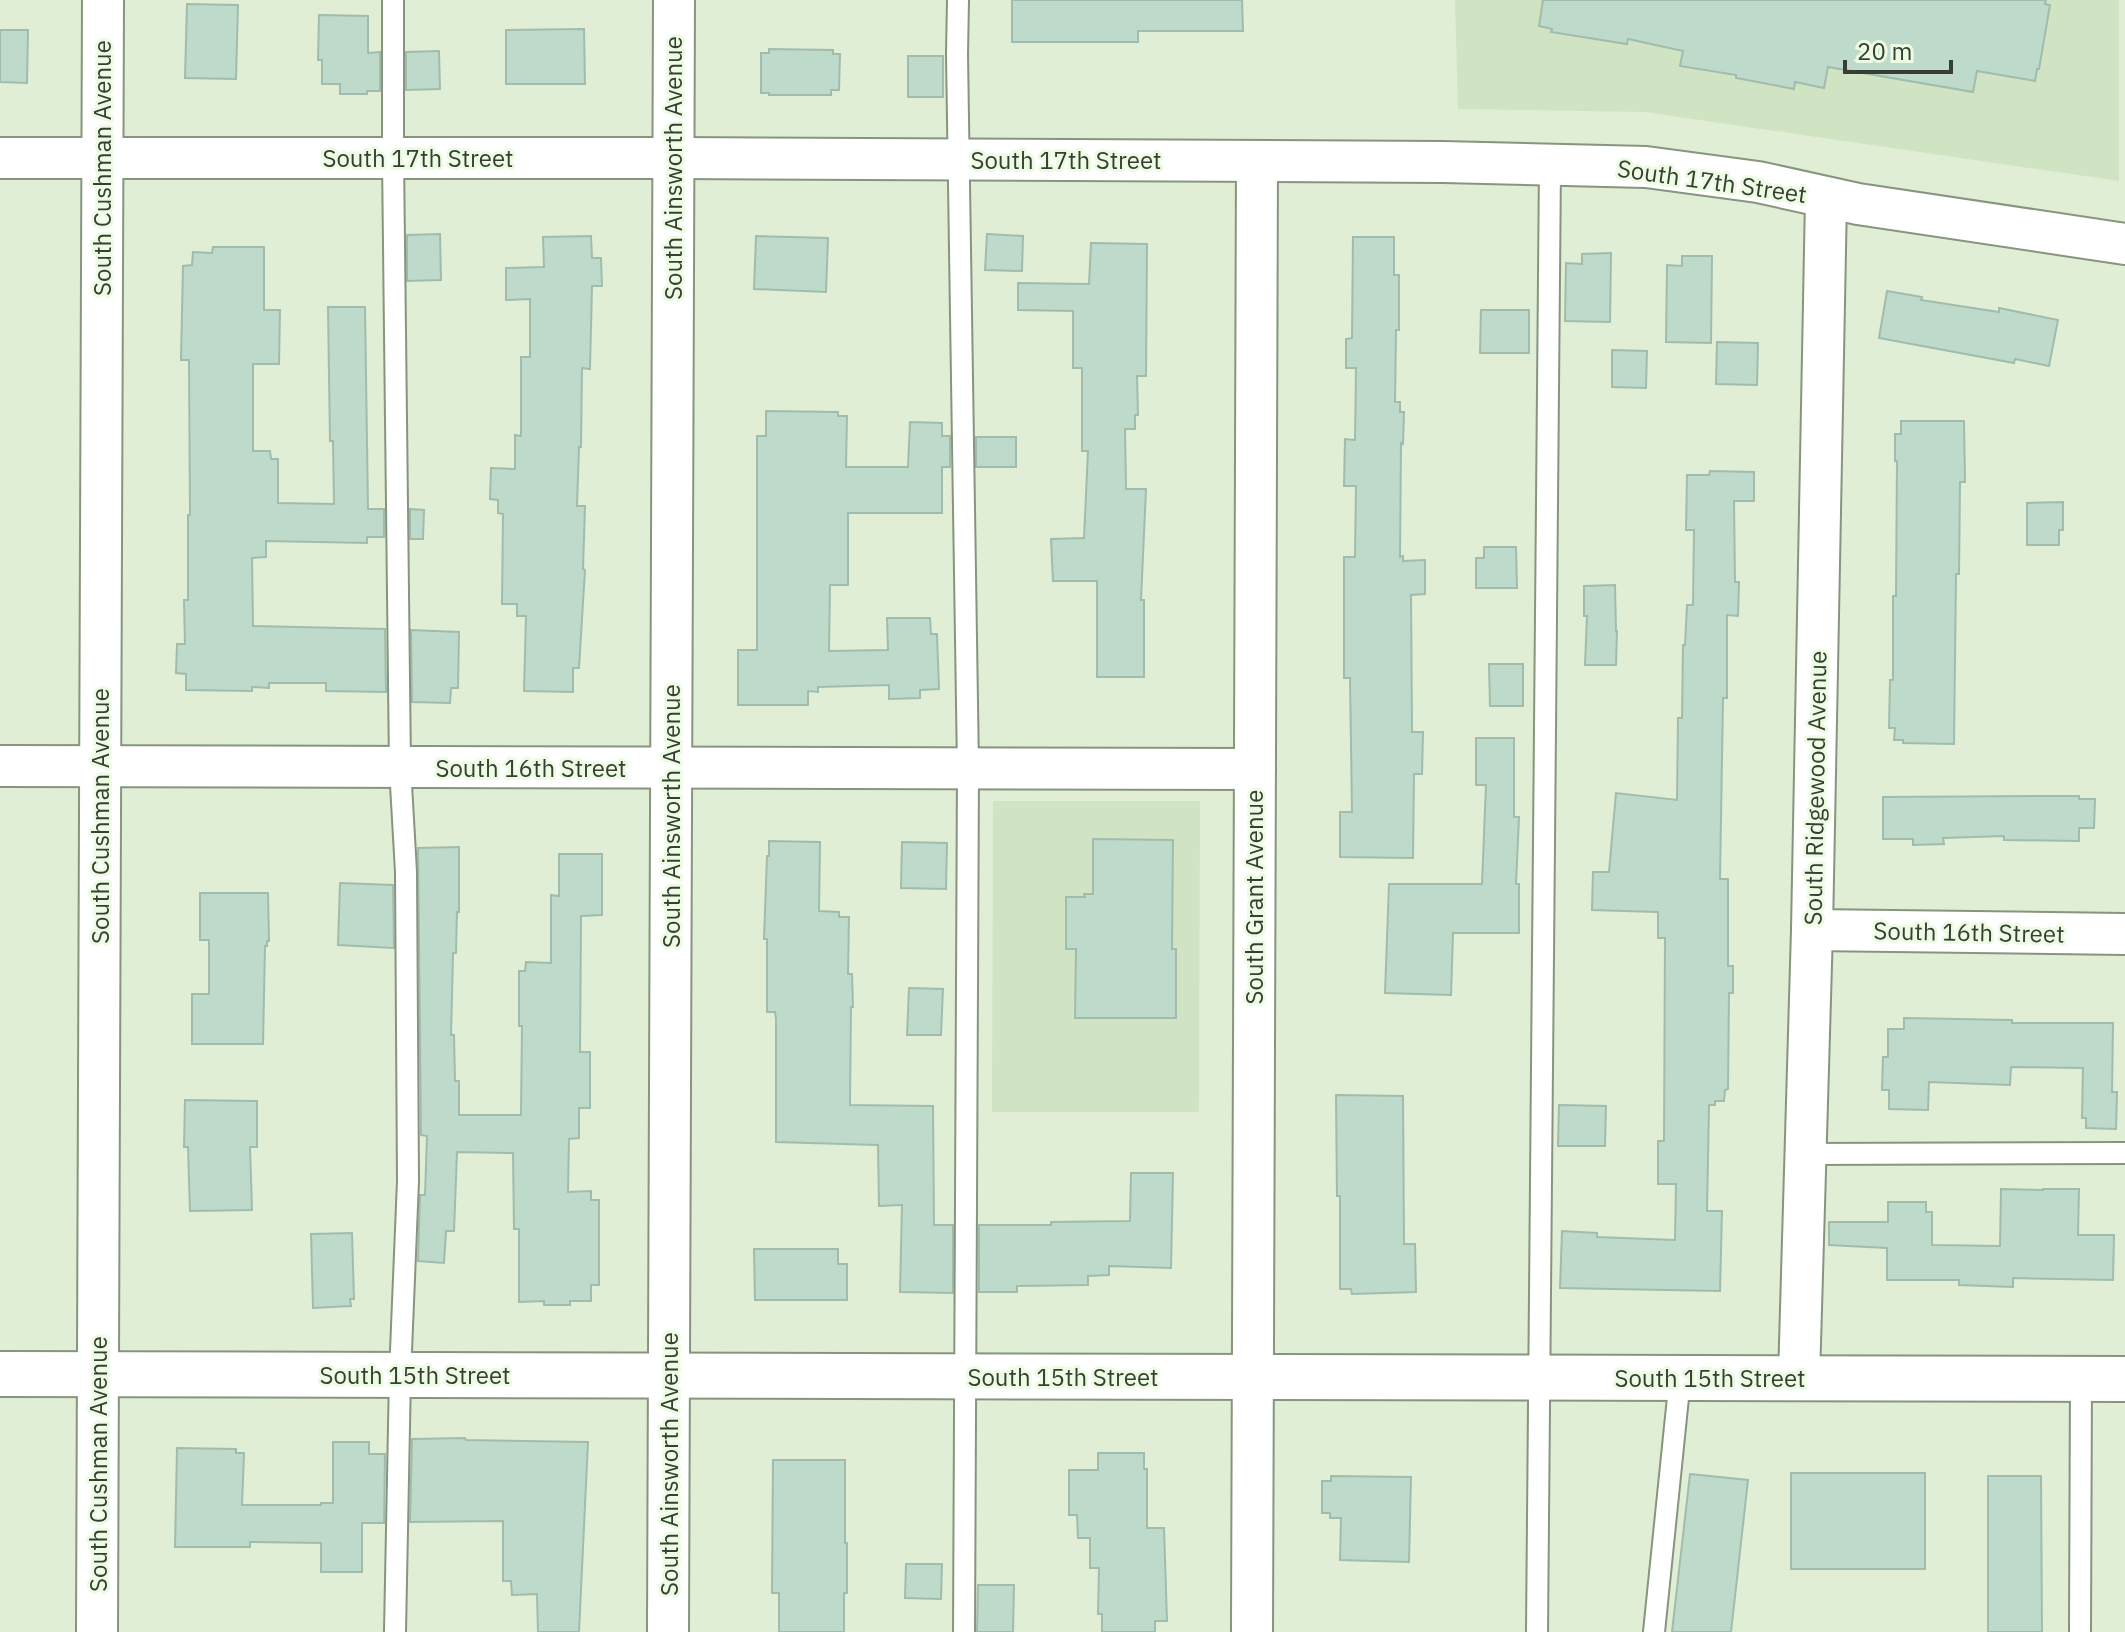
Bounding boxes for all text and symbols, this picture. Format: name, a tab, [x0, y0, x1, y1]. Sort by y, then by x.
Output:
scale bar	[1845, 24, 1951, 74]
text: 20 m	[1857, 35, 1912, 67]
street label: South Ainsworth Avenue	[657, 36, 689, 300]
street label: South Cushman Avenue	[86, 40, 118, 296]
street label: South 17th Street	[322, 142, 514, 174]
street label: South 17th Street	[970, 144, 1162, 176]
street label: South 17th Street	[1615, 152, 1809, 210]
street label: South Ridgewood Avenue	[1797, 650, 1833, 926]
street label: South Ainsworth Avenue	[655, 684, 687, 948]
street label: South Cushman Avenue	[84, 688, 116, 944]
street label: South 16th Street	[435, 752, 627, 784]
street label: South Grant Avenue	[1238, 790, 1270, 1004]
street label: South 16th Street	[1873, 914, 2065, 950]
street label: South Ainsworth Avenue	[653, 1332, 685, 1596]
street label: South Cushman Avenue	[82, 1336, 114, 1592]
street label: South 15th Street	[319, 1359, 511, 1391]
street label: South 15th Street	[967, 1361, 1159, 1393]
street label: South 15th Street	[1614, 1362, 1806, 1394]

